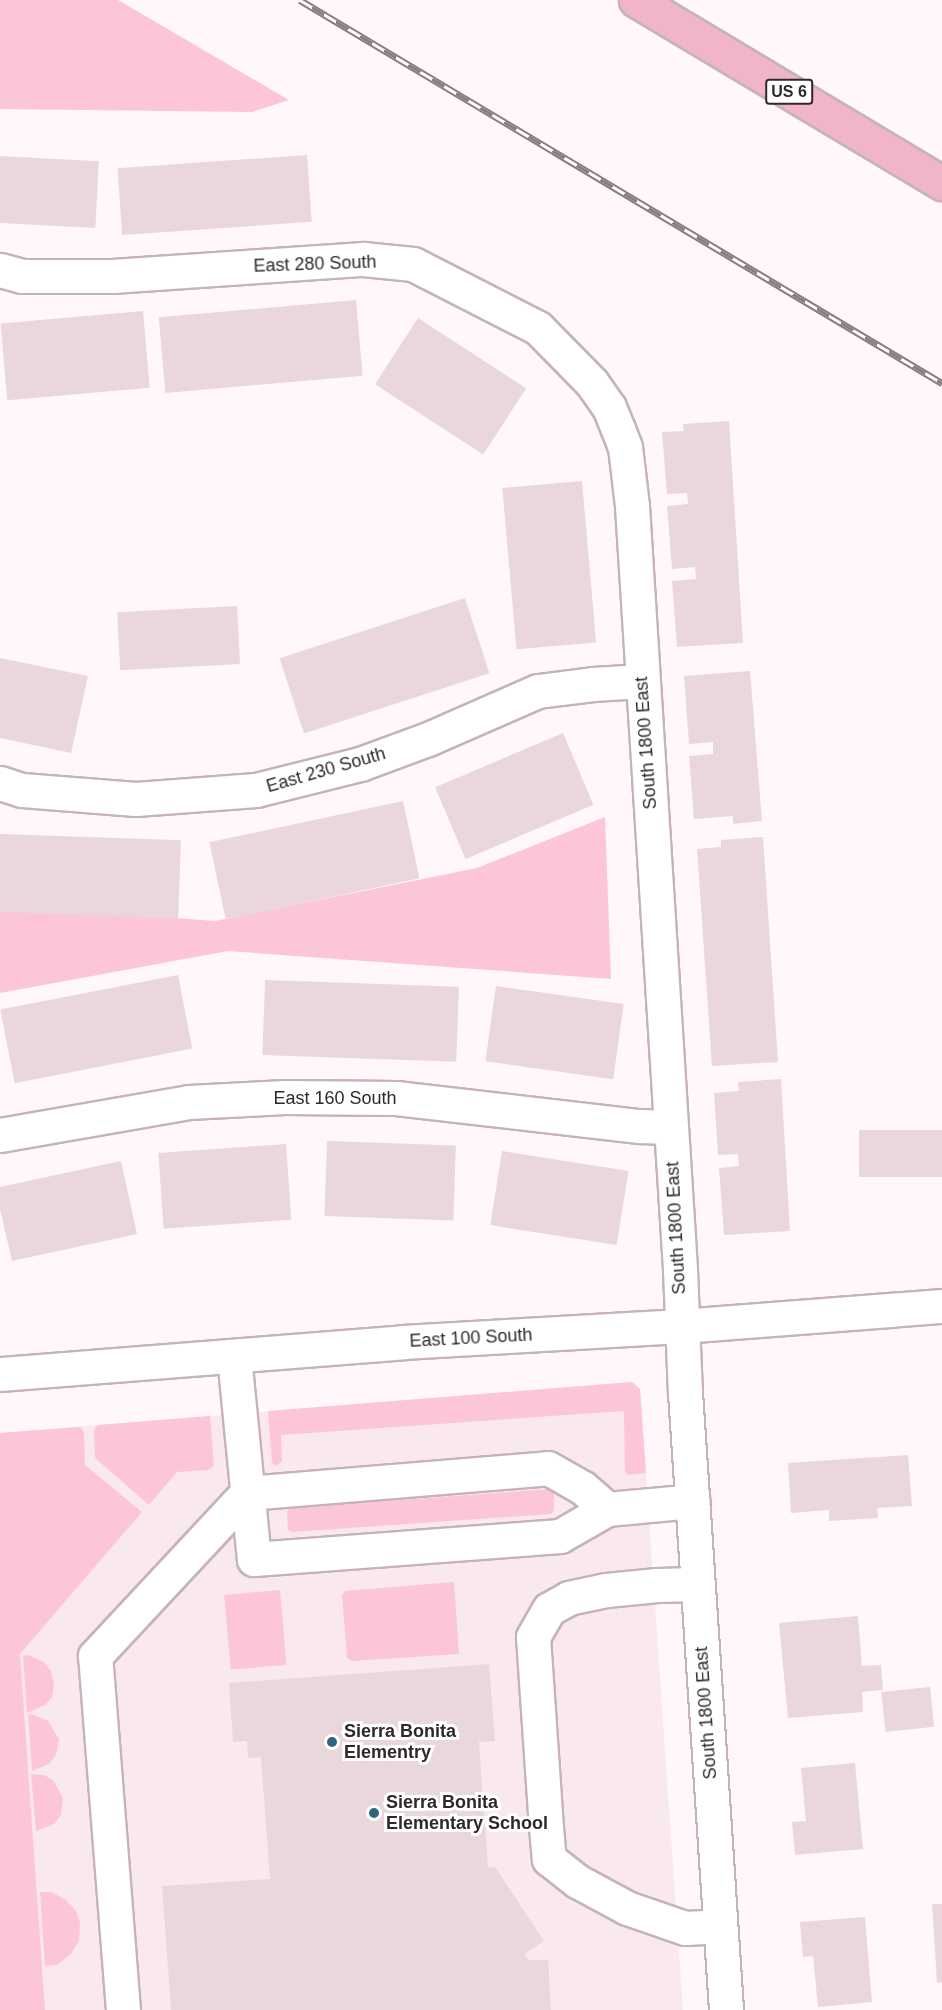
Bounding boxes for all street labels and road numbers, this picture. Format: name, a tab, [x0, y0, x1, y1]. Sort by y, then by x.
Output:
road number: US 6	[765, 79, 813, 105]
street label: East 280 South	[253, 251, 377, 277]
street label: South 1800 East	[631, 676, 661, 810]
street label: East 230 South	[264, 743, 388, 797]
street label: East 160 South	[273, 1087, 397, 1109]
street label: South 1800 East	[662, 1161, 690, 1295]
street label: East 100 South	[409, 1324, 533, 1352]
street label: South 1800 East	[691, 1646, 721, 1780]

